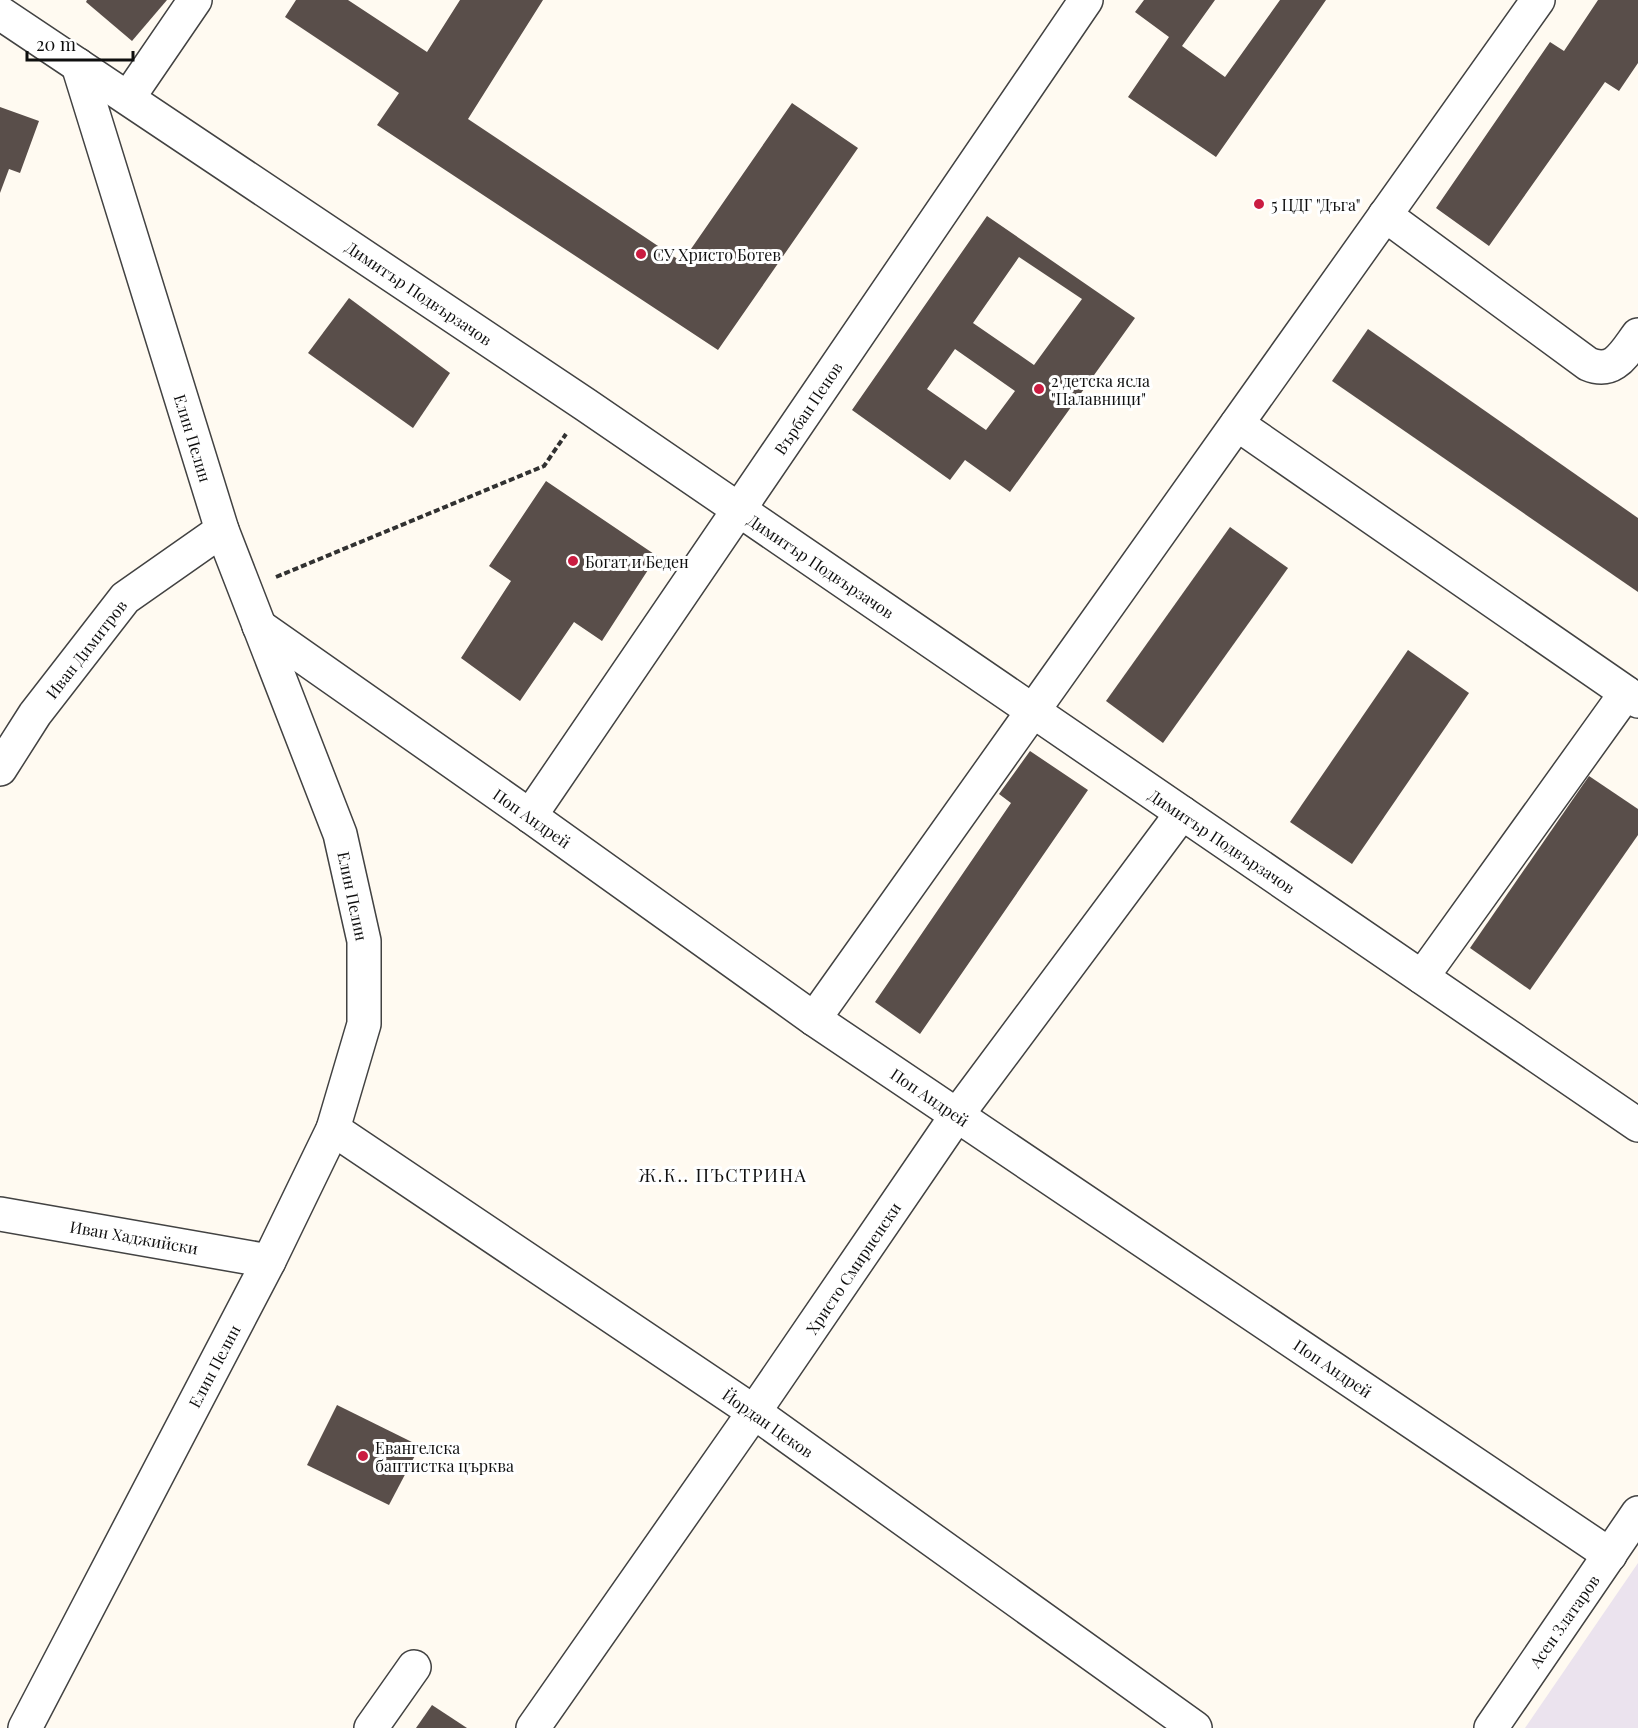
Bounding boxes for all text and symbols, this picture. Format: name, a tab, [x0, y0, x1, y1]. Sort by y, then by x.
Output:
scale bar	[27, 24, 134, 62]
text: 20 m	[36, 32, 76, 56]
place label: 5 ЦДГ "Дъга"	[1271, 194, 1360, 215]
marker: 5 ЦДГ "Дъга"	[1252, 197, 1266, 211]
street label: Димитър Подвързачов	[342, 236, 497, 350]
place label: СУ Христо Ботев	[653, 244, 781, 265]
marker: СУ Христо Ботев	[634, 247, 648, 261]
street label: Върбан Пенов	[769, 357, 847, 459]
place label: 2 детска ясла "Палавници"	[1051, 370, 1150, 409]
marker: 2 детска ясла "Палавници"	[1032, 382, 1046, 396]
street label: Елин Пелин	[170, 391, 216, 485]
street label: Димитър Подвързачов	[744, 509, 899, 623]
place label: Богат и Беден	[585, 551, 689, 572]
marker: Богат и Беден	[566, 554, 580, 568]
street label: Иван Димитров	[41, 595, 131, 703]
street label: Поп Андрей	[489, 784, 575, 852]
street label: Димитър Подвързачов	[1145, 784, 1300, 898]
street label: Елин Пелин	[333, 849, 373, 943]
street label: Поп Андрей	[887, 1063, 973, 1131]
district label: Ж.К.. ПЪСТРИНА	[639, 1163, 807, 1187]
street label: Христо Смирненски	[801, 1198, 905, 1338]
street label: Иван Хаджийски	[68, 1215, 200, 1259]
street label: Елин Пелин	[183, 1321, 245, 1411]
street label: Поп Андрей	[1290, 1334, 1376, 1402]
street label: Йордан Цеков	[718, 1384, 818, 1462]
place label: Евангелска баптистка църква	[375, 1437, 514, 1476]
marker: Евангелска баптистка църква	[356, 1449, 370, 1463]
street label: Асен Златаров	[1524, 1570, 1604, 1672]

